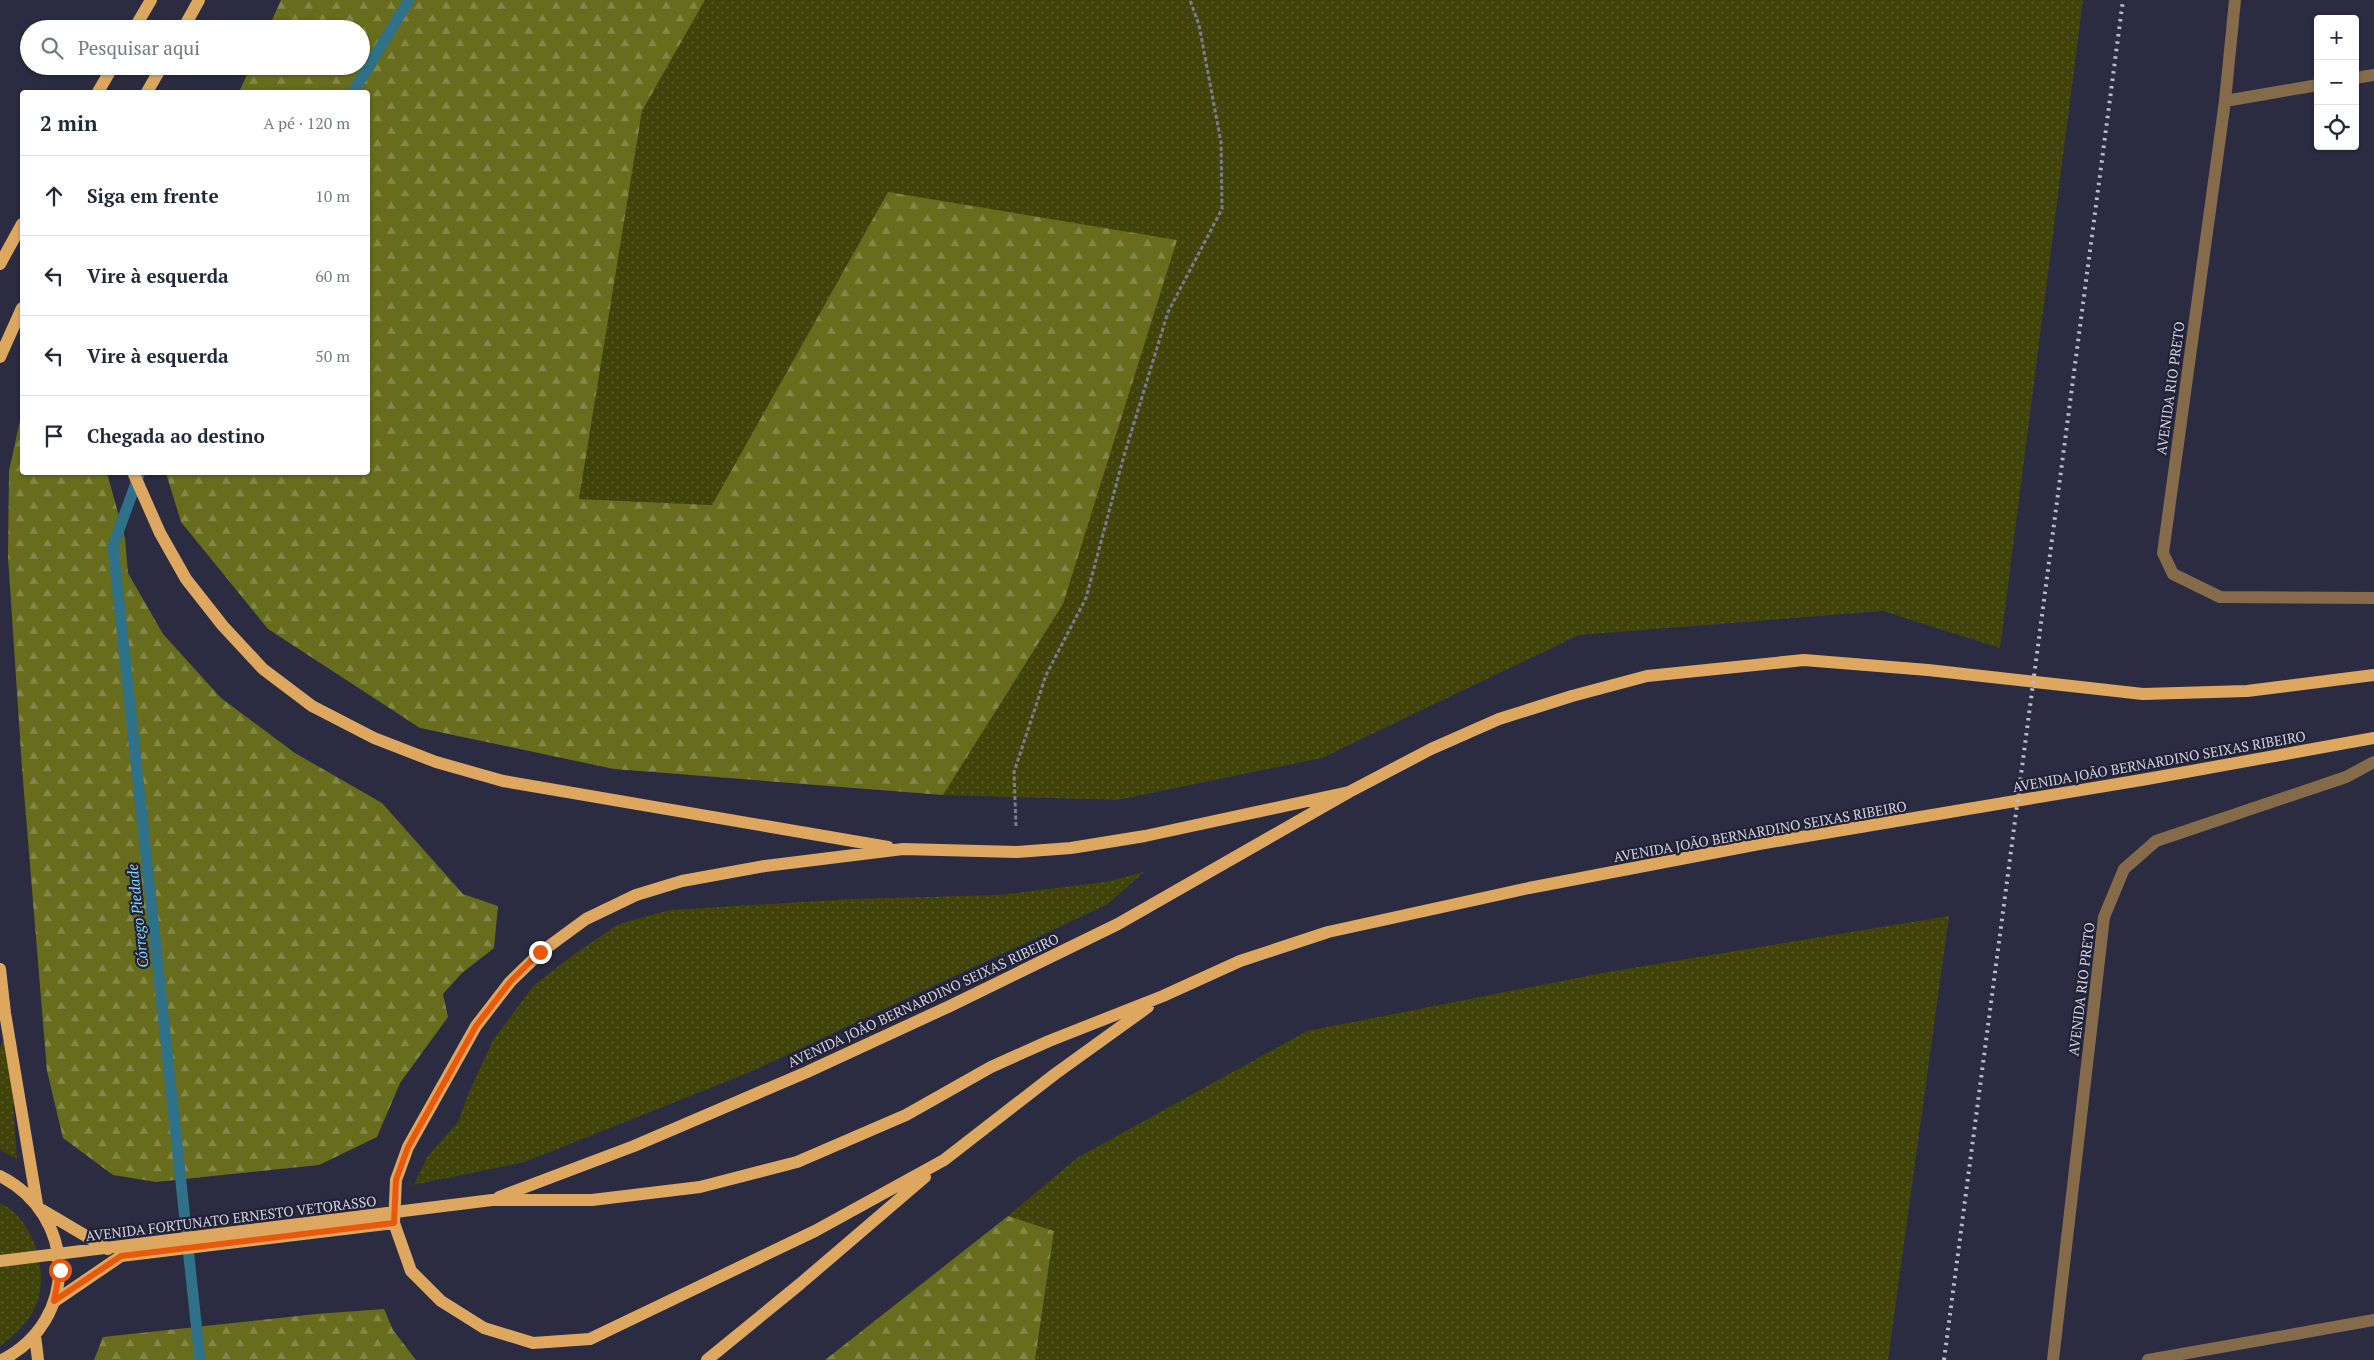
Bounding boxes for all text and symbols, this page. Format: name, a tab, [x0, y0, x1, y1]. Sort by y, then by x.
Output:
map controls	[2314, 15, 2359, 150]
button: +	[2314, 15, 2359, 60]
search box	[20, 20, 370, 75]
icon: search	[38, 34, 66, 62]
text: Pesquisar aqui	[78, 35, 200, 60]
button: −	[2314, 60, 2359, 105]
button: locate	[2314, 105, 2359, 150]
text: 2 min	[40, 109, 97, 137]
text: A pé · 120 m	[263, 112, 350, 134]
icon: ahead	[40, 182, 68, 210]
text: Siga em frente	[87, 183, 219, 208]
text: 10 m	[315, 185, 350, 207]
icon: left	[40, 262, 68, 290]
text: Vire à esquerda	[87, 263, 229, 288]
text: 60 m	[315, 265, 350, 287]
street label: AVENIDA RIO PRETO	[2151, 320, 2189, 456]
icon: left	[40, 342, 68, 370]
text: Vire à esquerda	[87, 343, 229, 368]
text: 50 m	[315, 345, 350, 367]
icon: arrive	[40, 422, 68, 450]
text: Chegada ao destino	[87, 423, 265, 448]
street label: AVENIDA JOÃO BERNARDINO SEIXAS RIBEIRO	[2011, 726, 2307, 796]
street label: AVENIDA JOÃO BERNARDINO SEIXAS RIBEIRO	[1612, 796, 1908, 866]
water label: Córrego Piedade	[122, 863, 152, 969]
street label: AVENIDA RIO PRETO	[2063, 921, 2099, 1057]
street label: AVENIDA JOÃO BERNARDINO SEIXAS RIBEIRO	[784, 929, 1062, 1071]
route end	[529, 941, 552, 964]
street label: AVENIDA FORTUNATO ERNESTO VETORASSO	[85, 1191, 377, 1245]
route start	[49, 1259, 72, 1282]

